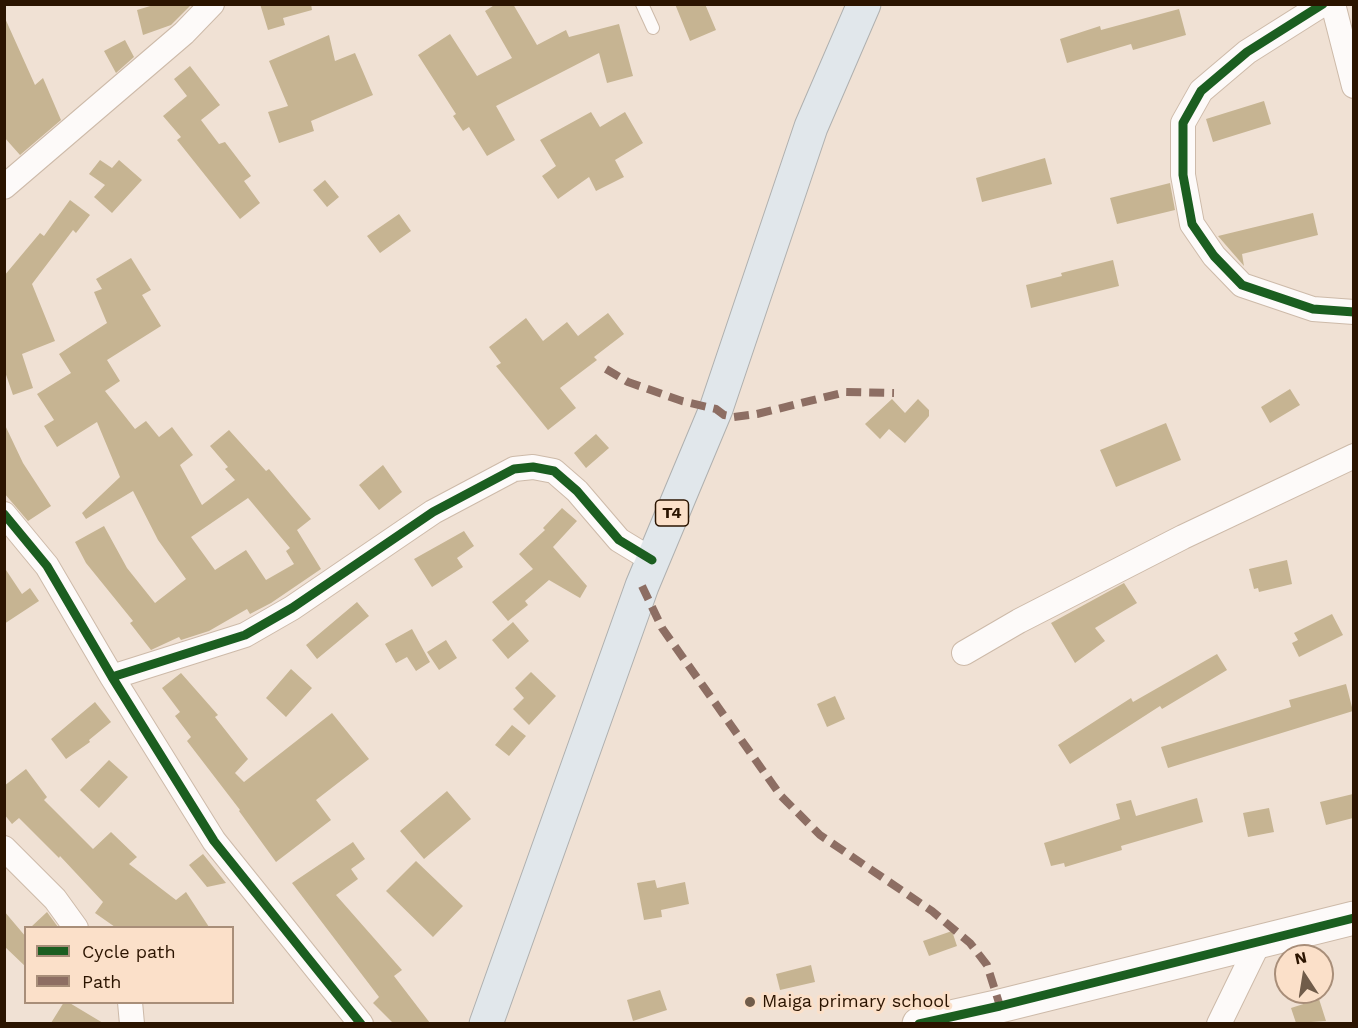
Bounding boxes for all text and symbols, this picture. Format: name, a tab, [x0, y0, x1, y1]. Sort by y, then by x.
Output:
road number: T4	[656, 500, 688, 526]
legend	[24, 926, 234, 1004]
text: Cycle path	[82, 941, 176, 962]
north arrow	[1274, 944, 1334, 1004]
text: N	[1293, 947, 1308, 968]
text: Path	[82, 971, 122, 992]
place label: Maiga primary school	[762, 991, 949, 1013]
marker: Maiga primary school	[743, 995, 757, 1009]

